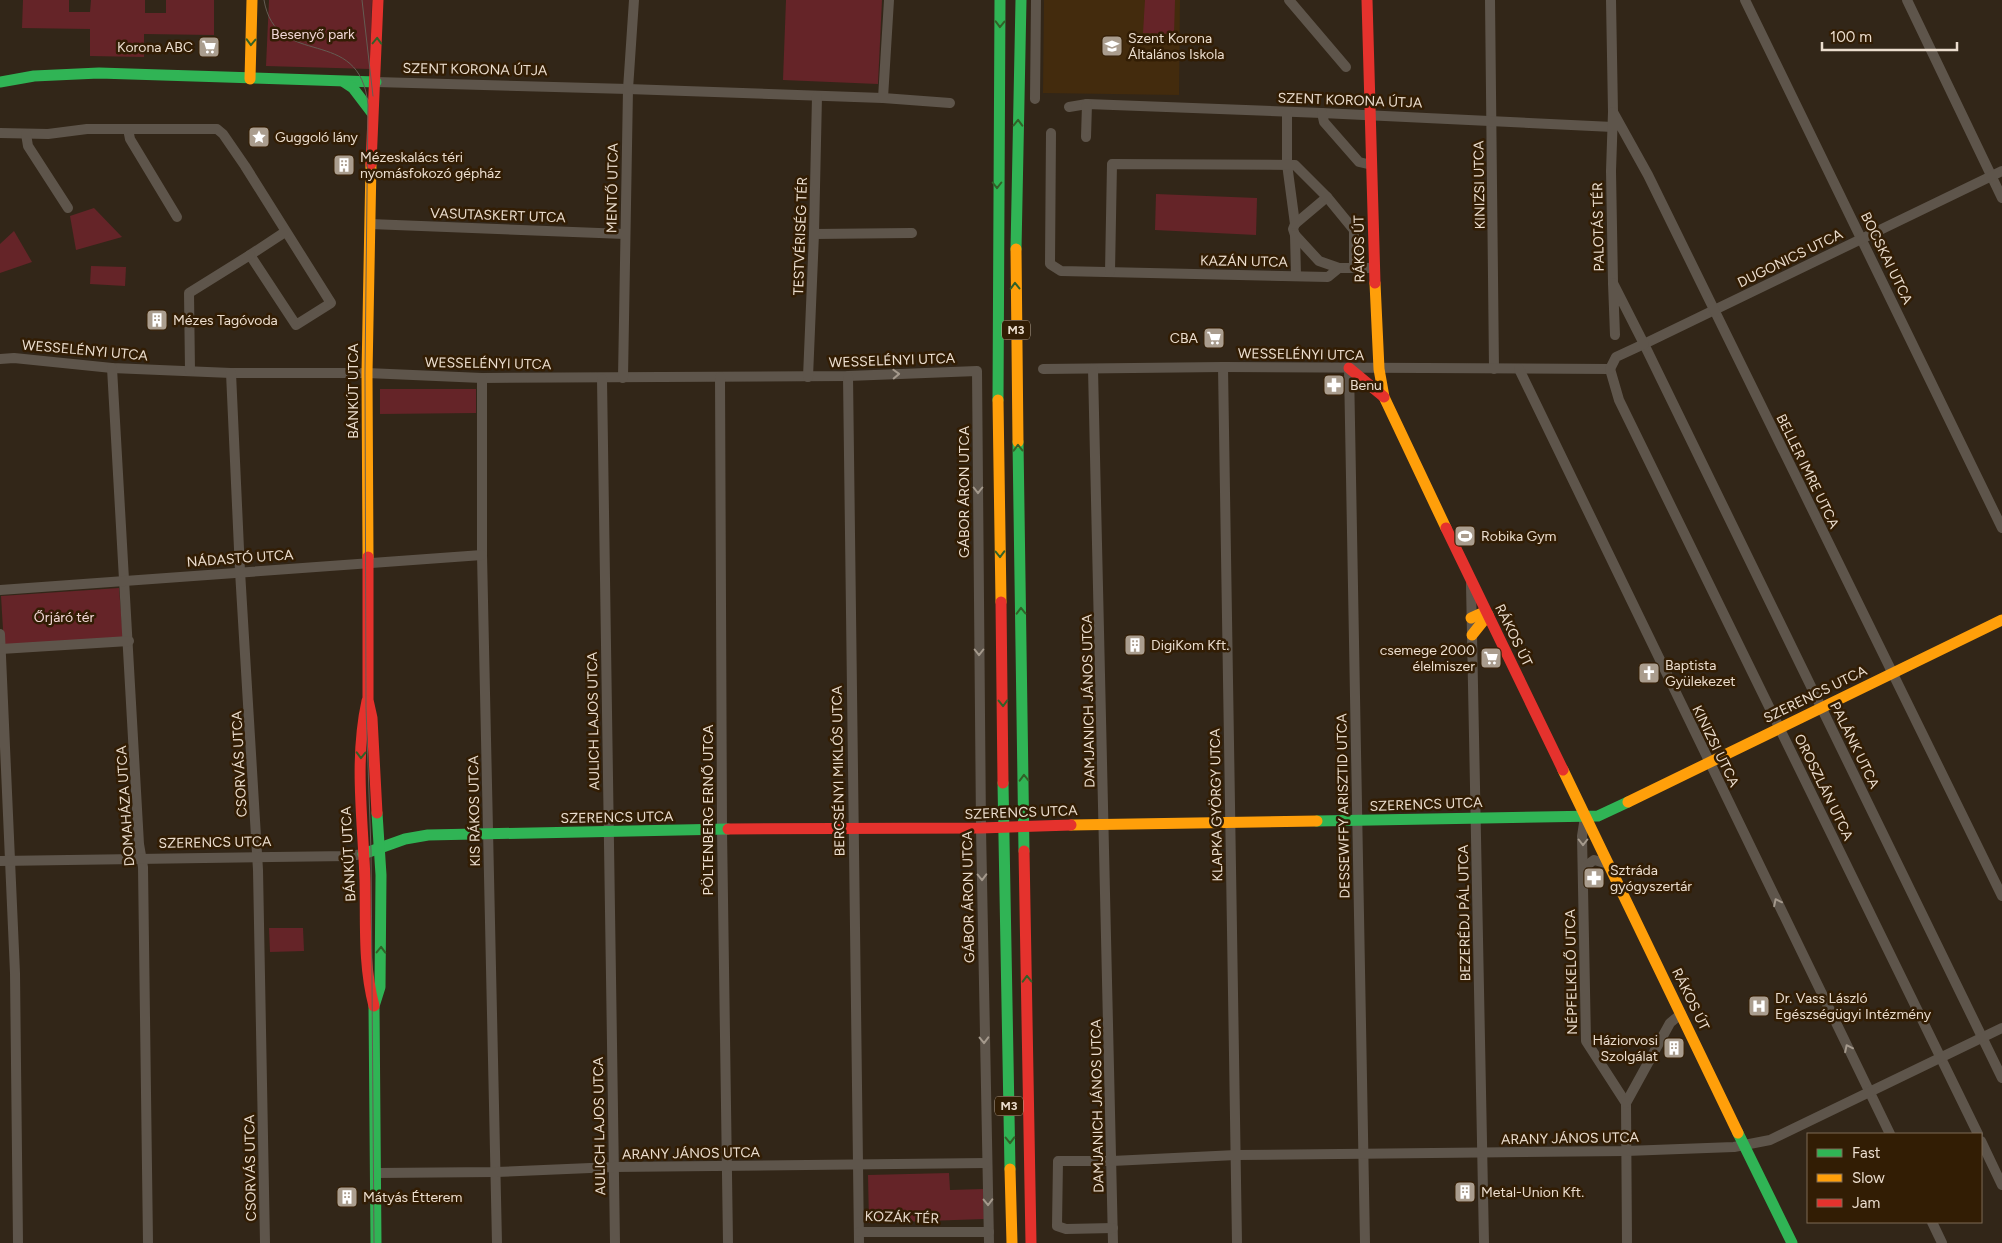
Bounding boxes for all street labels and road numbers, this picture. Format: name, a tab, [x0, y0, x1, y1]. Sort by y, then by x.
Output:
street label: SZENT KORONA ÚTJA	[402, 60, 548, 79]
street label: SZENT KORONA ÚTJA	[1277, 89, 1423, 112]
street label: KINIZSI UTCA	[1470, 140, 1489, 230]
street label: MENTŐ UTCA	[603, 142, 622, 233]
street label: TESTVÉRISÉG TÉR	[790, 176, 811, 296]
street label: PALOTÁS TÉR	[1589, 182, 1608, 272]
street label: VASUTASKERT UTCA	[430, 205, 567, 226]
street label: BOCSKAI UTCA	[1857, 209, 1916, 308]
street label: RÁKOS ÚT	[1350, 215, 1369, 283]
street label: DUGONICS UTCA	[1735, 225, 1846, 291]
street label: KAZÁN UTCA	[1200, 252, 1289, 271]
road number: M3	[1002, 320, 1030, 340]
street label: WESSELÉNYI UTCA	[21, 337, 149, 365]
street label: BÁNKÚT UTCA	[345, 343, 362, 439]
street label: WESSELÉNYI UTCA	[1238, 345, 1365, 364]
street label: WESSELÉNYI UTCA	[829, 350, 956, 371]
street label: WESSELÉNYI UTCA	[425, 354, 552, 373]
street label: BELLER IMRE UTCA	[1772, 411, 1843, 532]
street label: GÁBOR ÁRON UTCA	[956, 425, 973, 558]
street label: NÁDASTÓ UTCA	[186, 546, 295, 571]
street label: RÁKOS ÚT	[1491, 601, 1536, 669]
street label: DAMJANICH JÁNOS UTCA	[1078, 613, 1099, 788]
street label: AULICH LAJOS UTCA	[584, 651, 603, 790]
street label: SZERENCS UTCA	[1761, 662, 1870, 727]
street label: BERCSÉNYI MIKLÓS UTCA	[829, 685, 848, 856]
street label: PALÁNK UTCA	[1826, 699, 1883, 792]
street label: KINIZSI UTCA	[1688, 703, 1743, 790]
street label: CSORVÁS UTCA	[228, 710, 251, 818]
street label: DESSEWFFY ARISZTID UTCA	[1333, 713, 1354, 899]
street label: PÖLTENBERG ERNŐ UTCA	[700, 724, 717, 896]
street label: KLAPKA GYÖRGY UTCA	[1207, 728, 1226, 882]
street label: OROSZLÁN UTCA	[1790, 731, 1857, 844]
street label: DOMAHÁZA UTCA	[113, 745, 138, 867]
street label: KIS RÁKOS UTCA	[465, 755, 484, 867]
street label: SZERENCS UTCA	[1369, 794, 1483, 815]
street label: SZERENCS UTCA	[964, 802, 1078, 823]
street label: BÁNKÚT UTCA	[337, 805, 359, 902]
street label: SZERENCS UTCA	[560, 808, 674, 827]
street label: GÁBOR ÁRON UTCA	[959, 830, 978, 963]
street label: SZERENCS UTCA	[158, 833, 272, 852]
street label: BEZERÉDJ PÁL UTCA	[1455, 844, 1474, 982]
street label: NÉPFELKELŐ UTCA	[1562, 908, 1581, 1035]
street label: RÁKOS ÚT	[1668, 965, 1713, 1033]
street label: DAMJANICH JÁNOS UTCA	[1087, 1018, 1108, 1193]
street label: AULICH LAJOS UTCA	[590, 1056, 609, 1195]
road number: M3	[995, 1096, 1023, 1116]
street label: CSORVÁS UTCA	[241, 1114, 260, 1221]
street label: ARANY JÁNOS UTCA	[1501, 1129, 1640, 1148]
street label: ARANY JÁNOS UTCA	[622, 1144, 761, 1163]
street label: KOZÁK TÉR	[864, 1208, 940, 1227]

